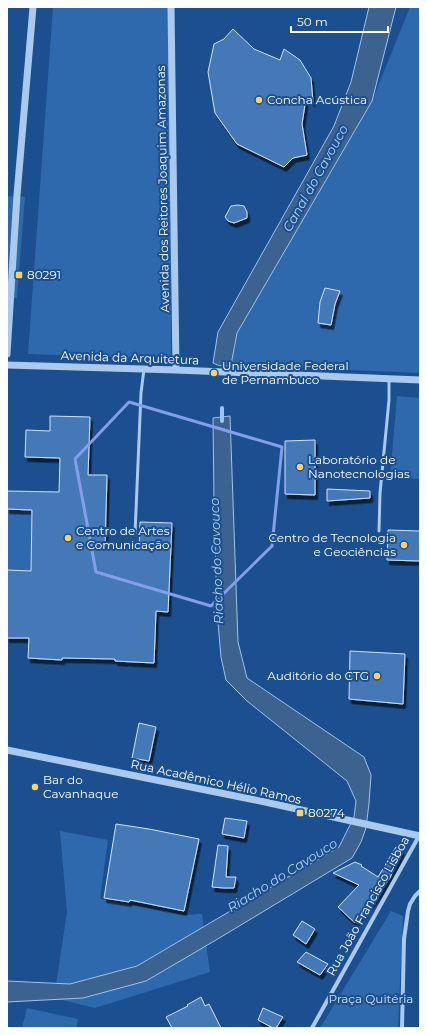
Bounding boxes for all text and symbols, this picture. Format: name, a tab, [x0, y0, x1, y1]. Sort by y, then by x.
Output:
scale bar	[291, 8, 388, 34]
text: 50 m	[297, 14, 328, 29]
street label: Avenida dos Reitores Joaquim Amazonas	[153, 65, 172, 313]
place label: Concha Acústica	[267, 92, 367, 107]
marker: Concha Acústica	[254, 95, 264, 105]
water label: Canal do Cavouco	[279, 122, 351, 234]
place label: 80291	[27, 267, 61, 282]
marker: 80291	[14, 270, 24, 280]
street label: Avenida da Arquitetura	[60, 348, 200, 367]
place label: Universidade Federal de Pernambuco	[222, 358, 349, 387]
marker: Universidade Federal de Pernambuco	[209, 368, 219, 378]
place label: Laboratório de Nanotecnologias	[308, 452, 410, 481]
marker: Laboratório de Nanotecnologias	[295, 462, 305, 472]
water label: Riacho do Cavouco	[206, 497, 226, 625]
place label: Centro de Artes e Comunicação	[76, 523, 170, 552]
place label: Centro de Tecnologia e Geociências	[269, 530, 396, 559]
marker: Centro de Artes e Comunicação	[63, 533, 73, 543]
marker: Centro de Tecnologia e Geociências	[399, 540, 409, 550]
place label: Auditório do CTG	[267, 668, 369, 683]
marker: Auditório do CTG	[372, 671, 382, 681]
street label: Rua Acadêmico Hélio Ramos	[129, 756, 303, 807]
place label: Bar do Cavanhaque	[43, 772, 118, 801]
marker: Bar do Cavanhaque	[30, 782, 40, 792]
place label: 80274	[308, 805, 345, 820]
marker: 80274	[295, 808, 305, 818]
street label: Rua João Francisco Lisboa	[323, 833, 412, 978]
water label: Riacho do Cavouco	[224, 835, 340, 915]
park label: Praça Quitéria	[329, 991, 413, 1006]

